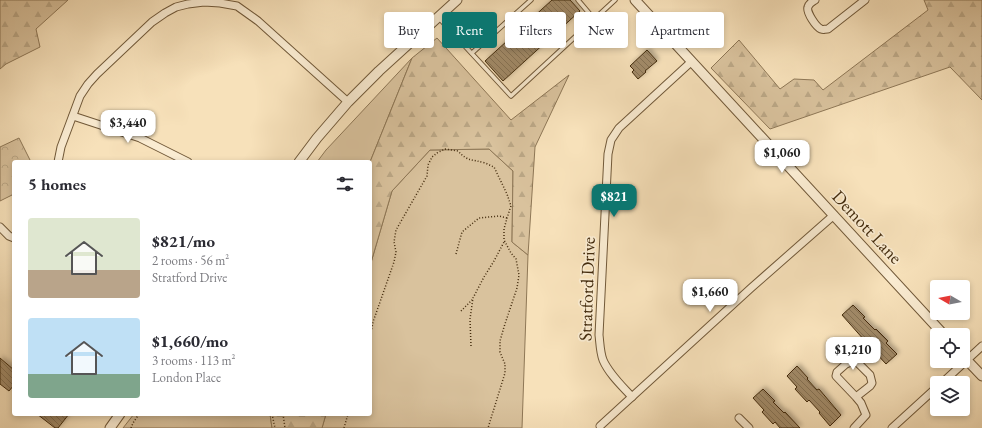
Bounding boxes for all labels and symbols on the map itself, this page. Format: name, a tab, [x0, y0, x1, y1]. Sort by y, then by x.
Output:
pin: $3,440	[95, 110, 161, 144]
pin: $1,060	[749, 140, 815, 174]
pin: $821	[590, 184, 638, 218]
street label: Demott Lane	[827, 185, 907, 268]
street label: Stratford Drive	[573, 236, 600, 341]
pin: $1,660	[677, 279, 743, 313]
north arrow	[930, 280, 970, 320]
pin: $1,210	[820, 337, 886, 371]

